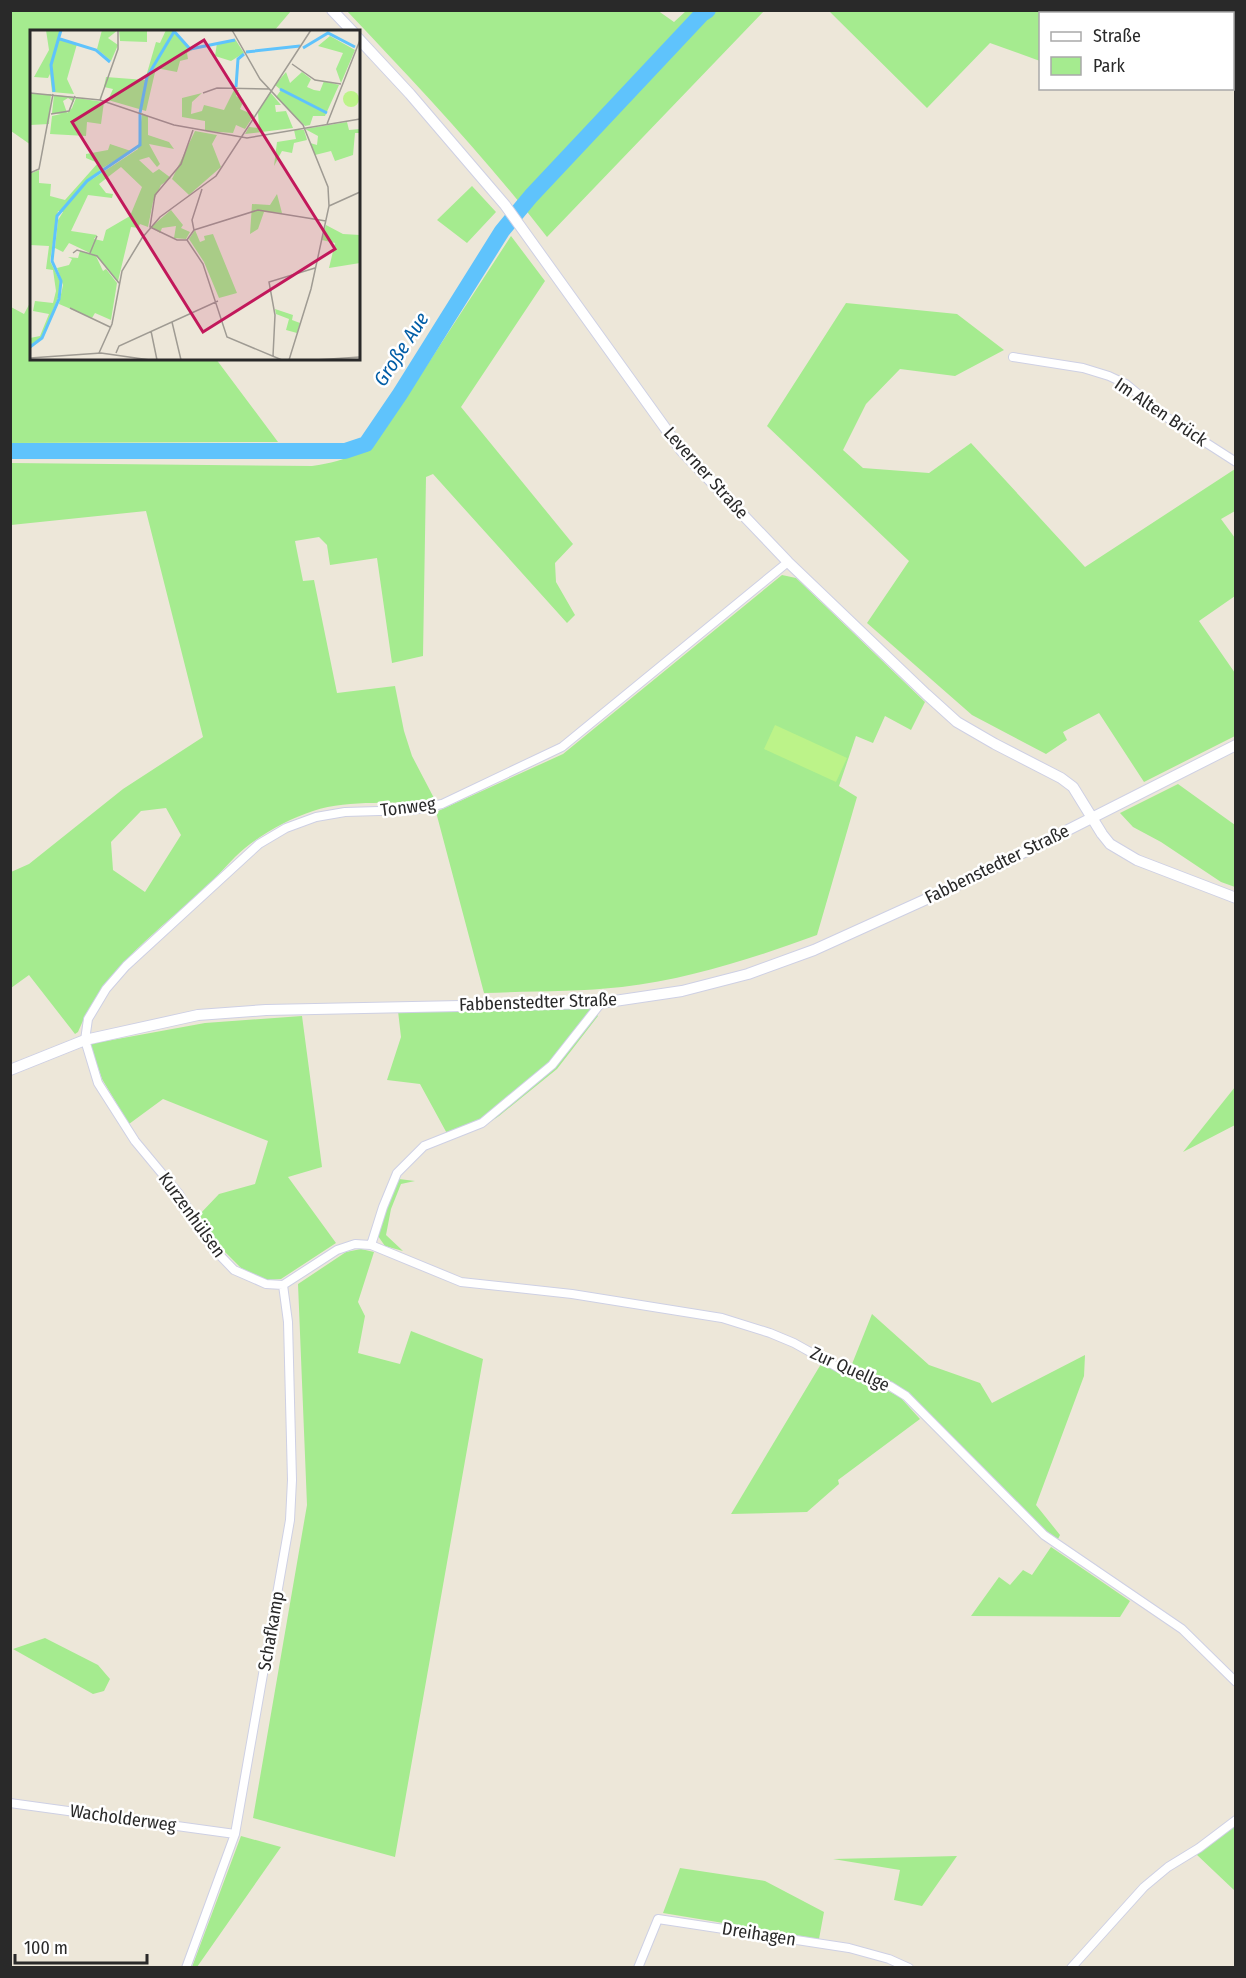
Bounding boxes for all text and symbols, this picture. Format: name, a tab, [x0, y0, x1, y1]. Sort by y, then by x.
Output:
legend	[1039, 12, 1234, 90]
text: Straße	[1093, 25, 1141, 47]
inset map	[30, 30, 360, 360]
text: Park	[1093, 55, 1126, 77]
water label: Große Aue	[368, 307, 434, 390]
street label: Im Alten Brück	[1111, 373, 1212, 451]
street label: Leverner Straße	[659, 422, 753, 524]
street label: Tonweg	[379, 793, 437, 821]
street label: Fabbenstedter Straße	[921, 819, 1073, 908]
street label: Fabbenstedter Straße	[459, 988, 617, 1016]
street label: Kurzenhülsen	[154, 1168, 230, 1262]
street label: Zur Quellge	[807, 1342, 893, 1396]
street label: Schafkamp	[253, 1589, 289, 1673]
street label: Wacholderweg	[68, 1800, 178, 1836]
street label: Dreihagen	[721, 1917, 797, 1951]
scale bar	[15, 1927, 147, 1965]
text: 100 m	[24, 1937, 68, 1959]

